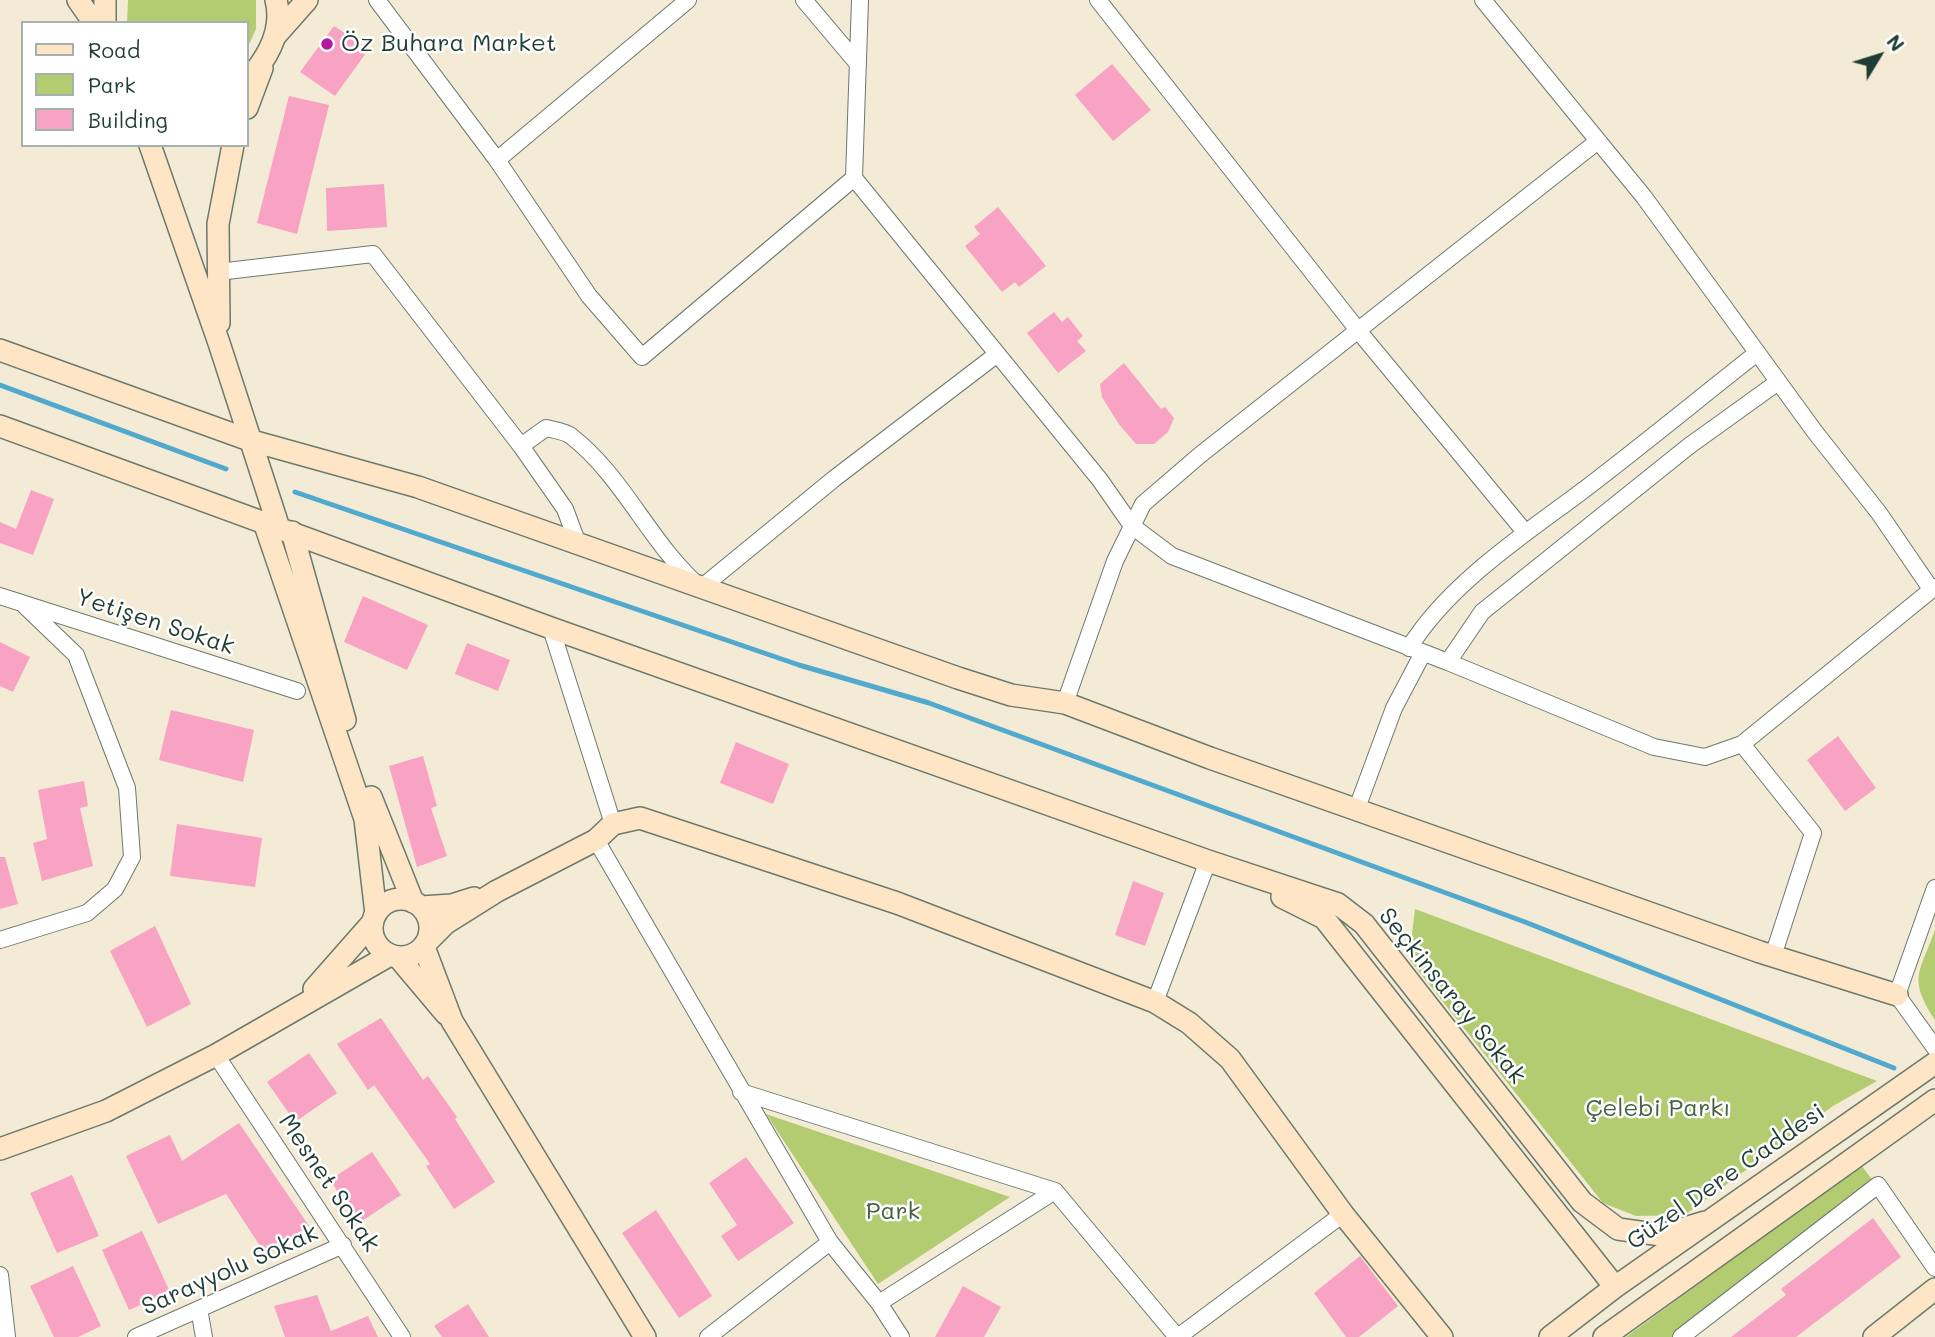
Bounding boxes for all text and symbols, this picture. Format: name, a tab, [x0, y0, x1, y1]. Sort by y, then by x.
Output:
legend	[21, 21, 248, 147]
north arrow	[1844, 21, 1914, 91]
text: N	[1882, 29, 1910, 56]
place label: Öz Buhara Market	[341, 30, 557, 58]
text: Road	[88, 36, 140, 63]
marker: Öz Buhara Market	[319, 36, 335, 52]
text: Park	[88, 71, 136, 98]
text: Building	[88, 106, 168, 133]
street label: Yetişen Sokak	[72, 583, 238, 661]
street label: Seçkinsaray Sokak	[1372, 902, 1532, 1090]
park label: Çelebi Parkı	[1585, 1095, 1731, 1123]
street label: Güzel Dere Caddesi	[1621, 1098, 1831, 1256]
street label: Mesnet Sokak	[272, 1109, 386, 1257]
park label: Park	[866, 1198, 920, 1226]
street label: Sarayyolu Sokak	[137, 1218, 323, 1322]

